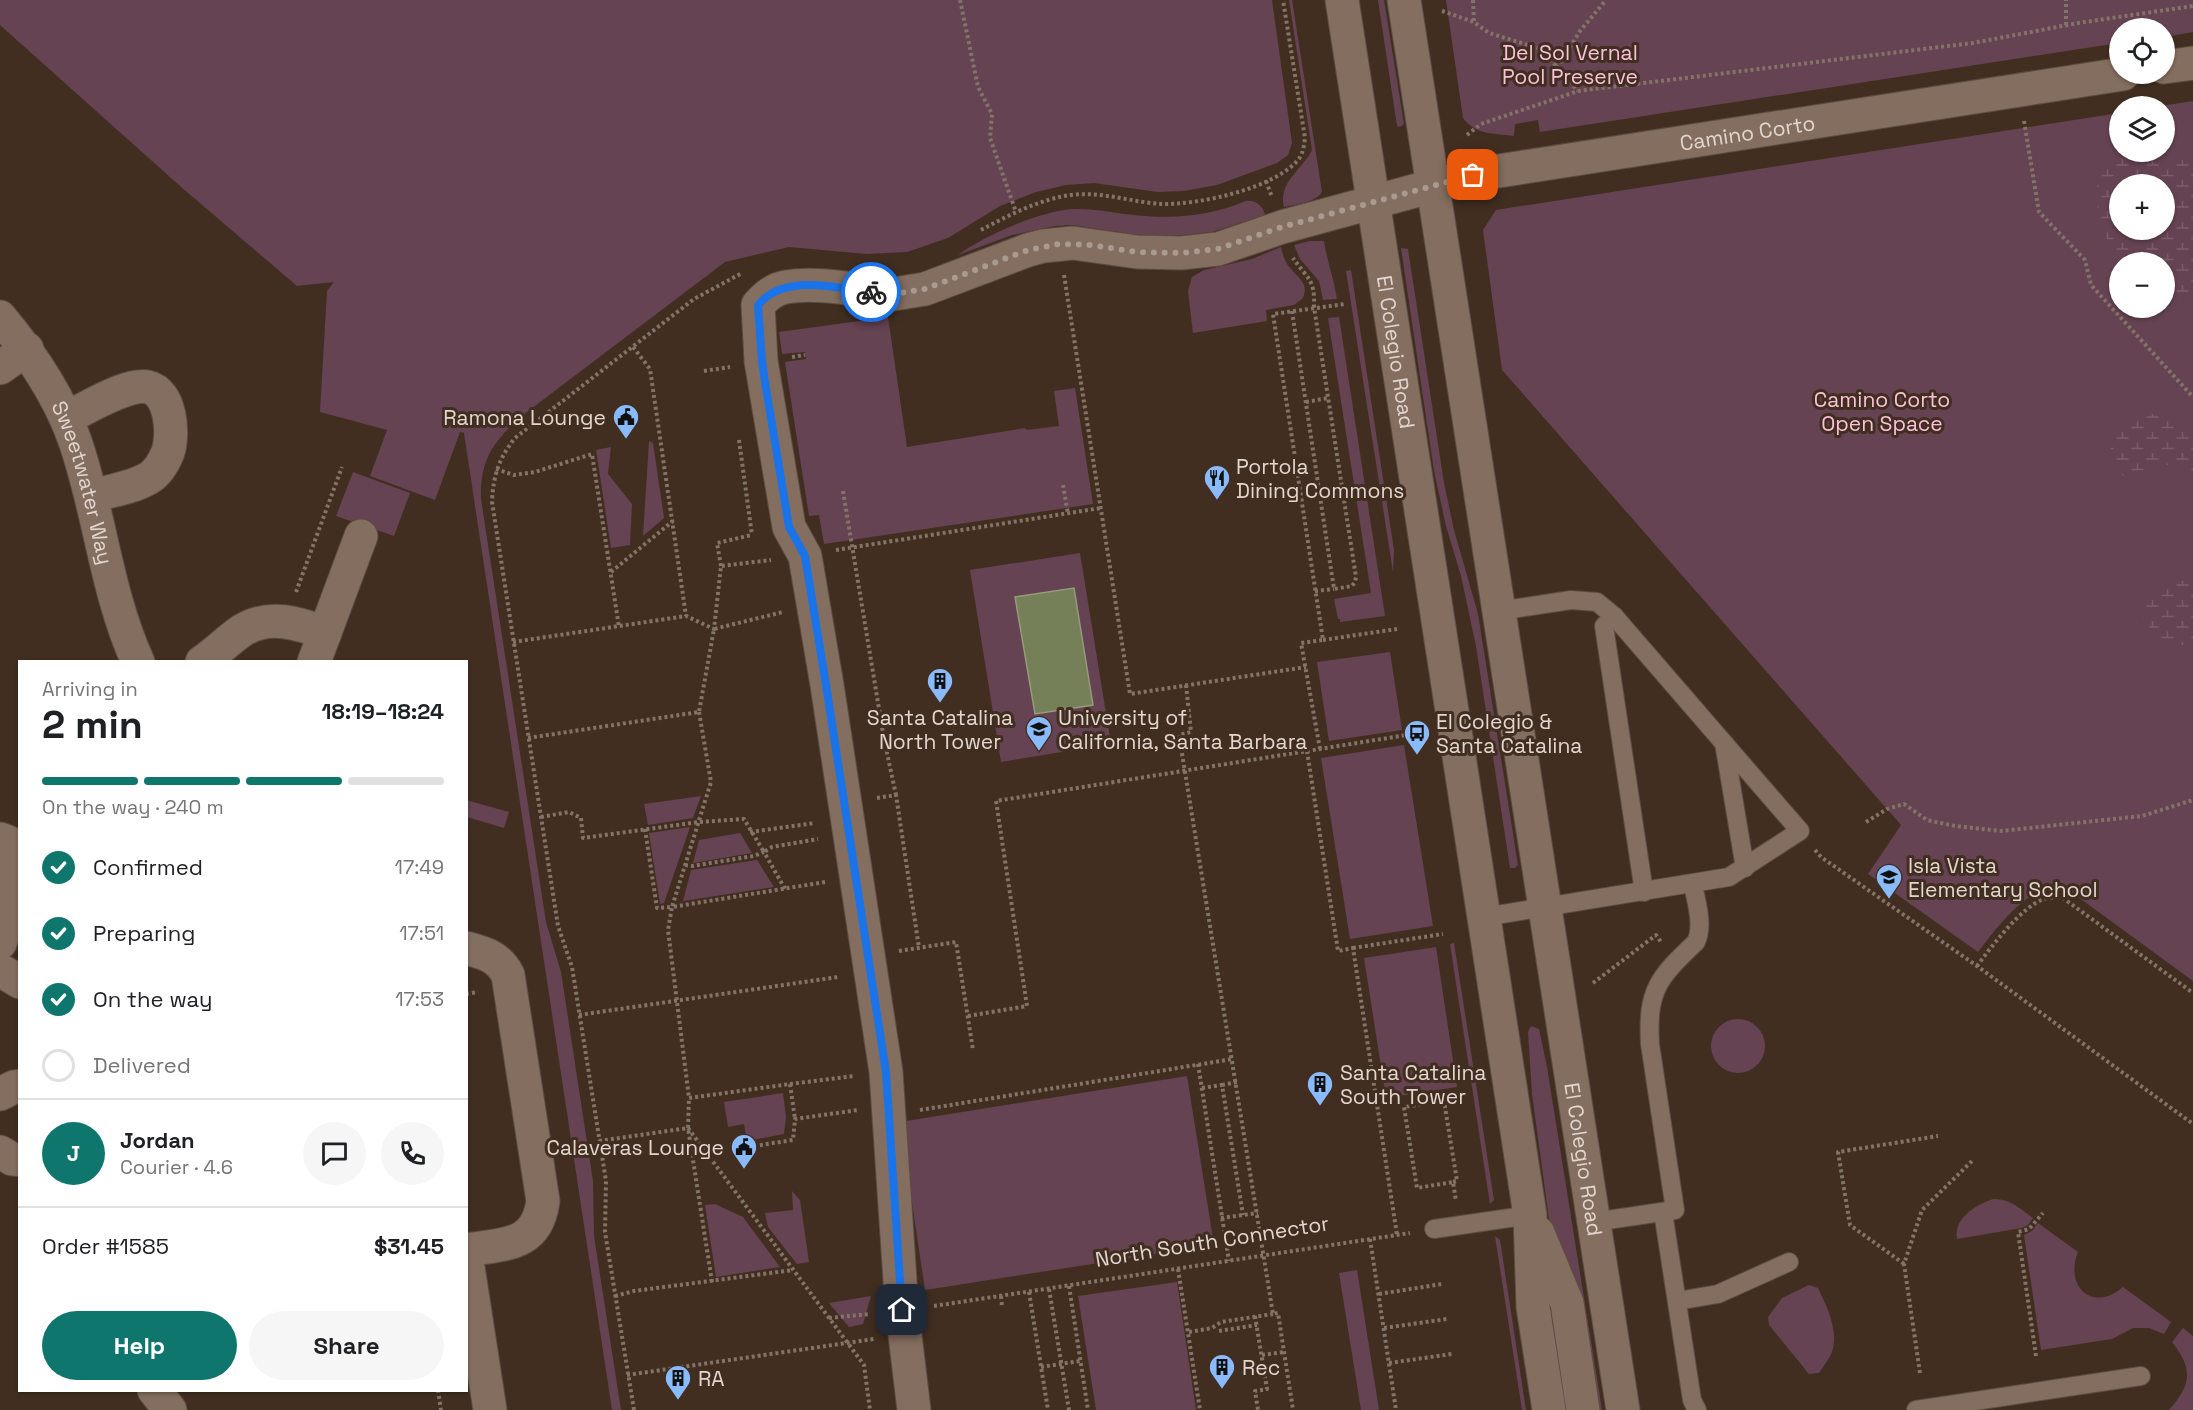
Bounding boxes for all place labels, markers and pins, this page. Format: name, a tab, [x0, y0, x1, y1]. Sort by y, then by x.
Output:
pin	[1447, 149, 1498, 200]
public building icon: Ramona Lounge	[611, 402, 641, 440]
place label: Ramona Lounge	[443, 404, 606, 431]
place label: Portola Dining Commons	[1236, 453, 1404, 504]
restaurant icon: Portola Dining Commons	[1202, 463, 1232, 501]
building icon: Santa Catalina North Tower	[925, 666, 955, 704]
place label: Santa Catalina North Tower	[867, 704, 1013, 755]
place label: University of California, Santa Barbara	[1058, 704, 1307, 755]
place label: El Colegio & Santa Catalina	[1436, 708, 1582, 759]
school or university icon: University of California, Santa Barbara	[1024, 714, 1054, 752]
bus stop icon: El Colegio & Santa Catalina	[1402, 718, 1432, 756]
place label: Isla Vista Elementary School	[1908, 852, 2098, 903]
school or university icon: Isla Vista Elementary School	[1874, 862, 1904, 900]
place label: Santa Catalina South Tower	[1340, 1059, 1486, 1110]
building icon: Santa Catalina South Tower	[1305, 1069, 1335, 1107]
public building icon: Calaveras Lounge	[729, 1132, 759, 1170]
place label: Calaveras Lounge	[546, 1134, 724, 1161]
pin	[876, 1284, 927, 1335]
building icon: Rec	[1207, 1352, 1237, 1390]
place label: Rec	[1242, 1354, 1280, 1381]
building icon: RA	[663, 1363, 693, 1401]
place label: RA	[698, 1365, 724, 1392]

